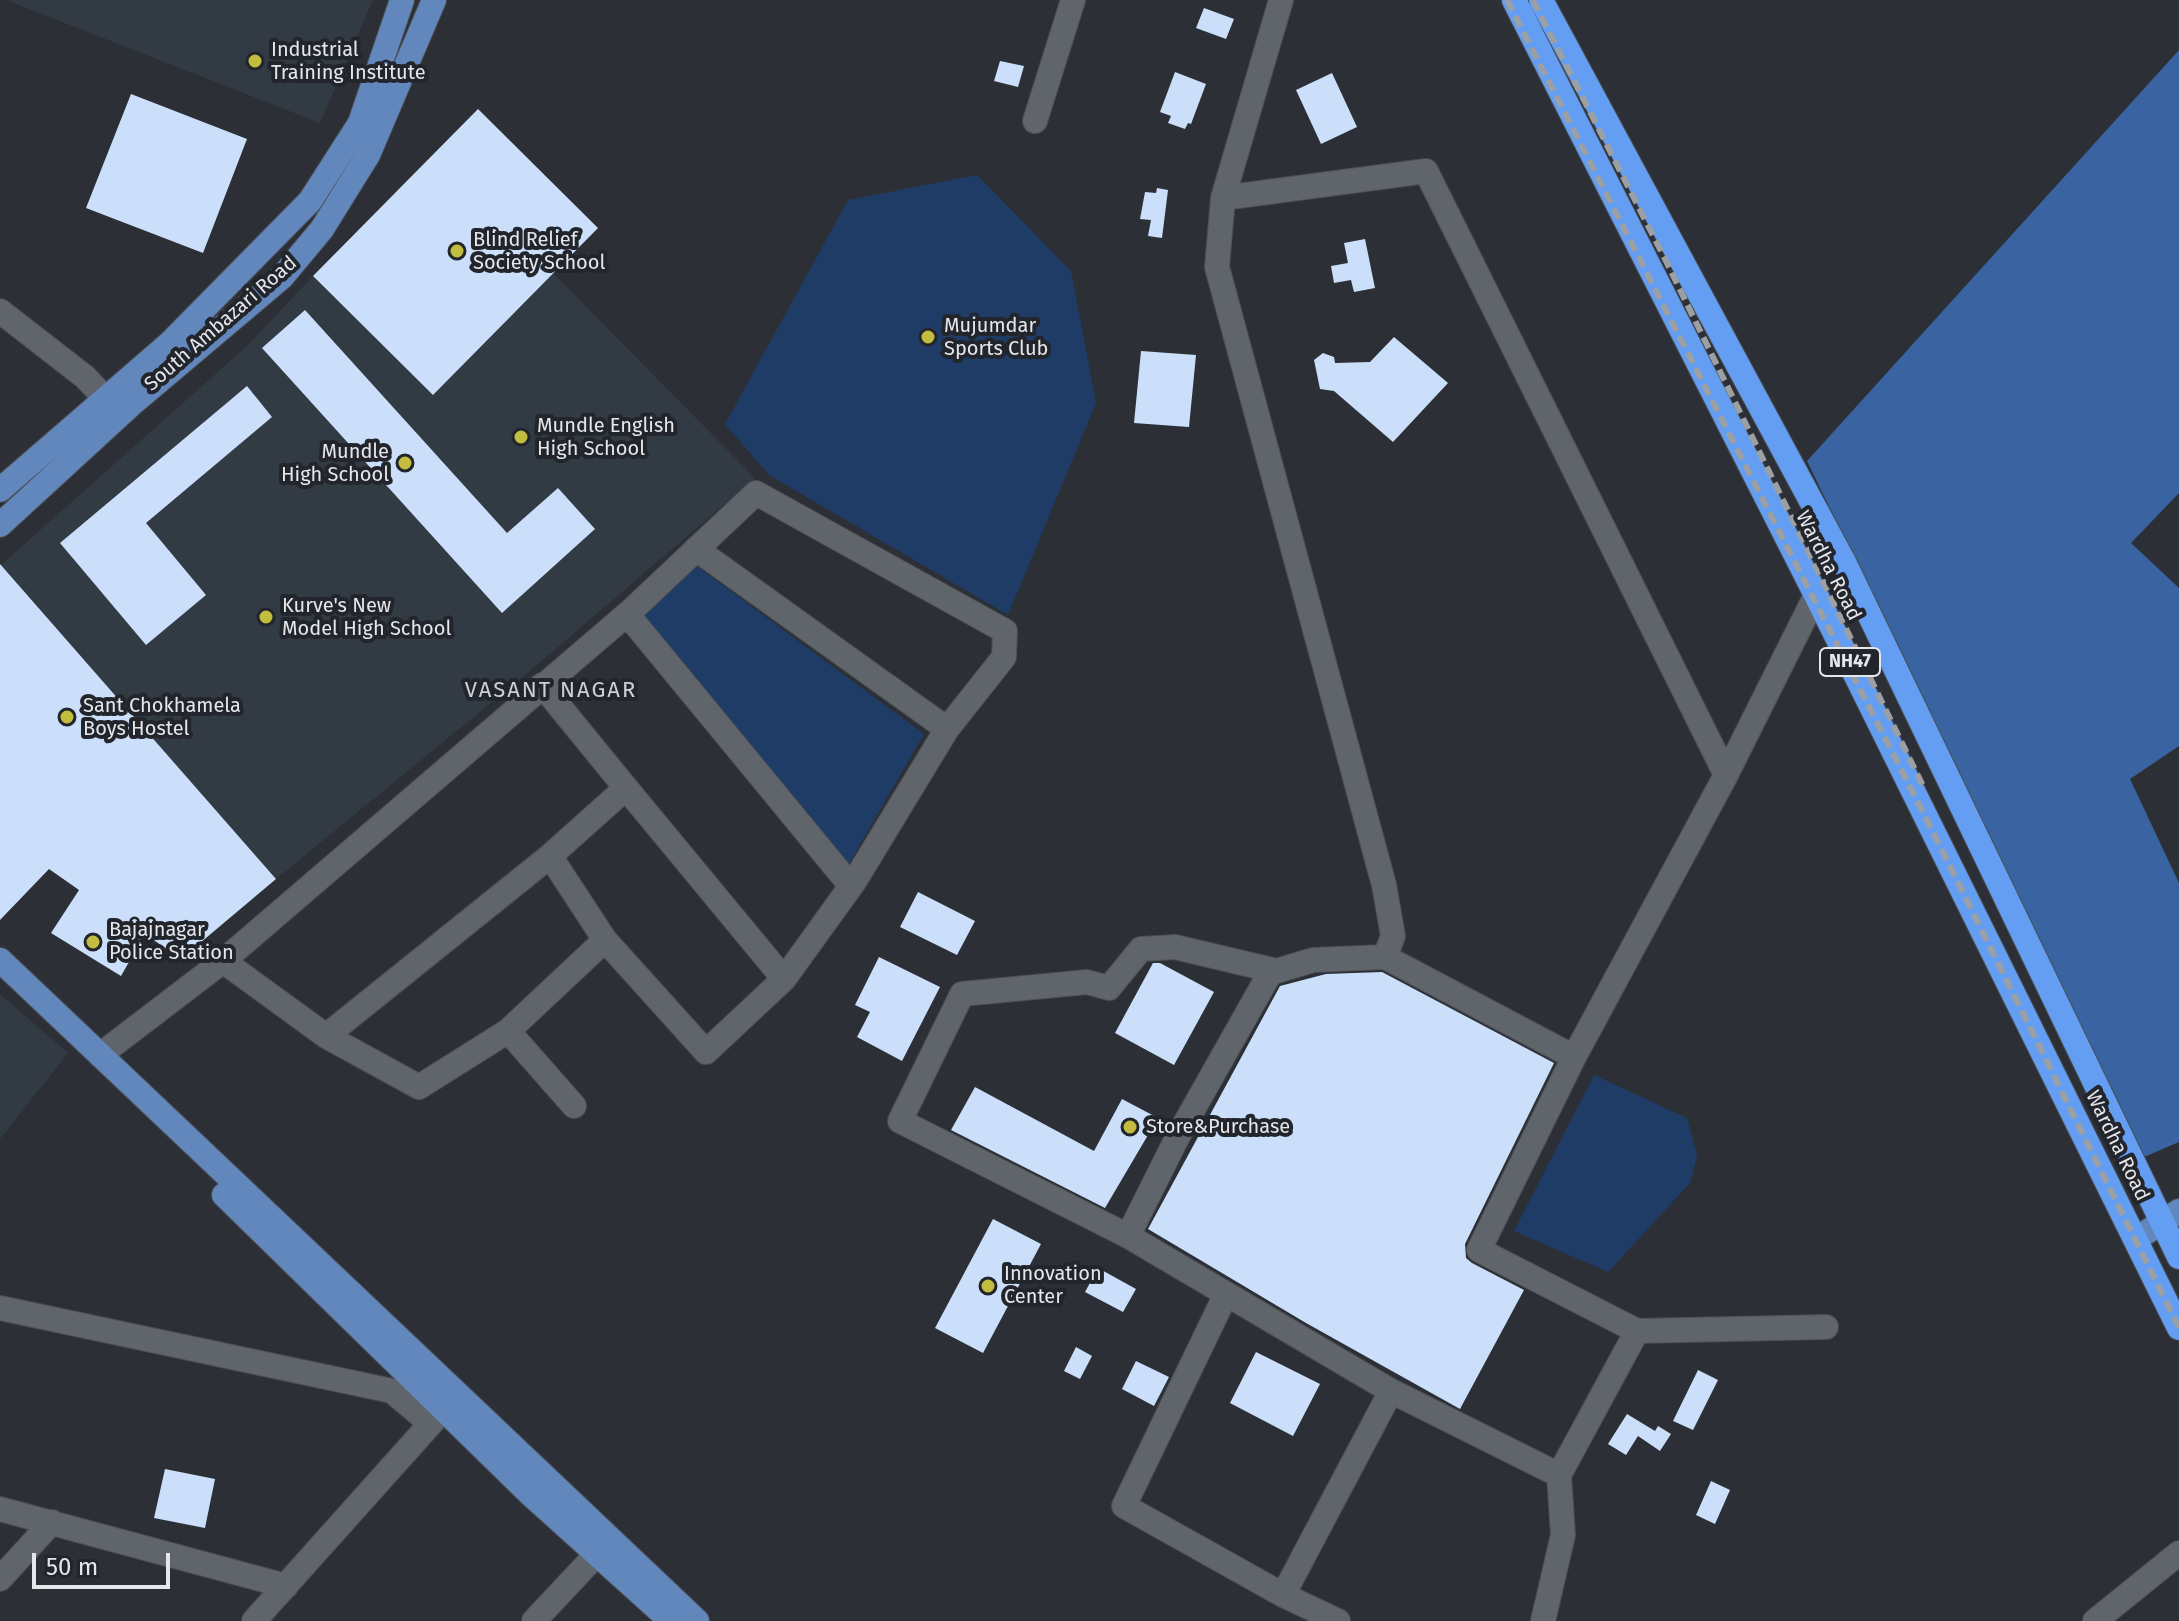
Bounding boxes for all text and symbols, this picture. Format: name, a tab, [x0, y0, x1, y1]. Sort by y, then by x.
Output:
place label: Industrial Training Institute	[271, 38, 426, 85]
marker: Industrial Training Institute	[246, 52, 264, 70]
place label: Blind Relief Society School	[473, 228, 605, 275]
marker: Blind Relief Society School	[448, 242, 466, 260]
street label: South Ambazari Road	[140, 251, 302, 397]
place label: Mujumdar Sports Club	[944, 314, 1048, 361]
marker: Mujumdar Sports Club	[919, 328, 937, 346]
place label: Mundle English High School	[537, 414, 675, 461]
marker: Mundle English High School	[512, 428, 530, 446]
place label: Mundle High School	[281, 440, 389, 487]
marker: Mundle High School	[396, 454, 414, 472]
street label: Wardha Road	[1790, 507, 1866, 625]
place label: Kurve's New Model High School	[282, 594, 451, 641]
marker: Kurve's New Model High School	[257, 608, 275, 626]
road number: NH47	[1820, 648, 1880, 676]
district label: VASANT NAGAR	[465, 678, 637, 704]
place label: Sant Chokhamela Boys Hostel	[83, 694, 241, 741]
marker: Sant Chokhamela Boys Hostel	[58, 708, 76, 726]
place label: Bajajnagar Police Station	[109, 918, 234, 965]
marker: Bajajnagar Police Station	[84, 933, 102, 951]
street label: Wardha Road	[2080, 1087, 2154, 1205]
place label: Store&Purchase	[1146, 1115, 1290, 1139]
marker: Store&Purchase	[1121, 1118, 1139, 1136]
place label: Innovation Center	[1004, 1262, 1102, 1309]
marker: Innovation Center	[979, 1277, 997, 1295]
scale bar	[36, 1537, 174, 1587]
text: 50 m	[46, 1553, 98, 1581]

